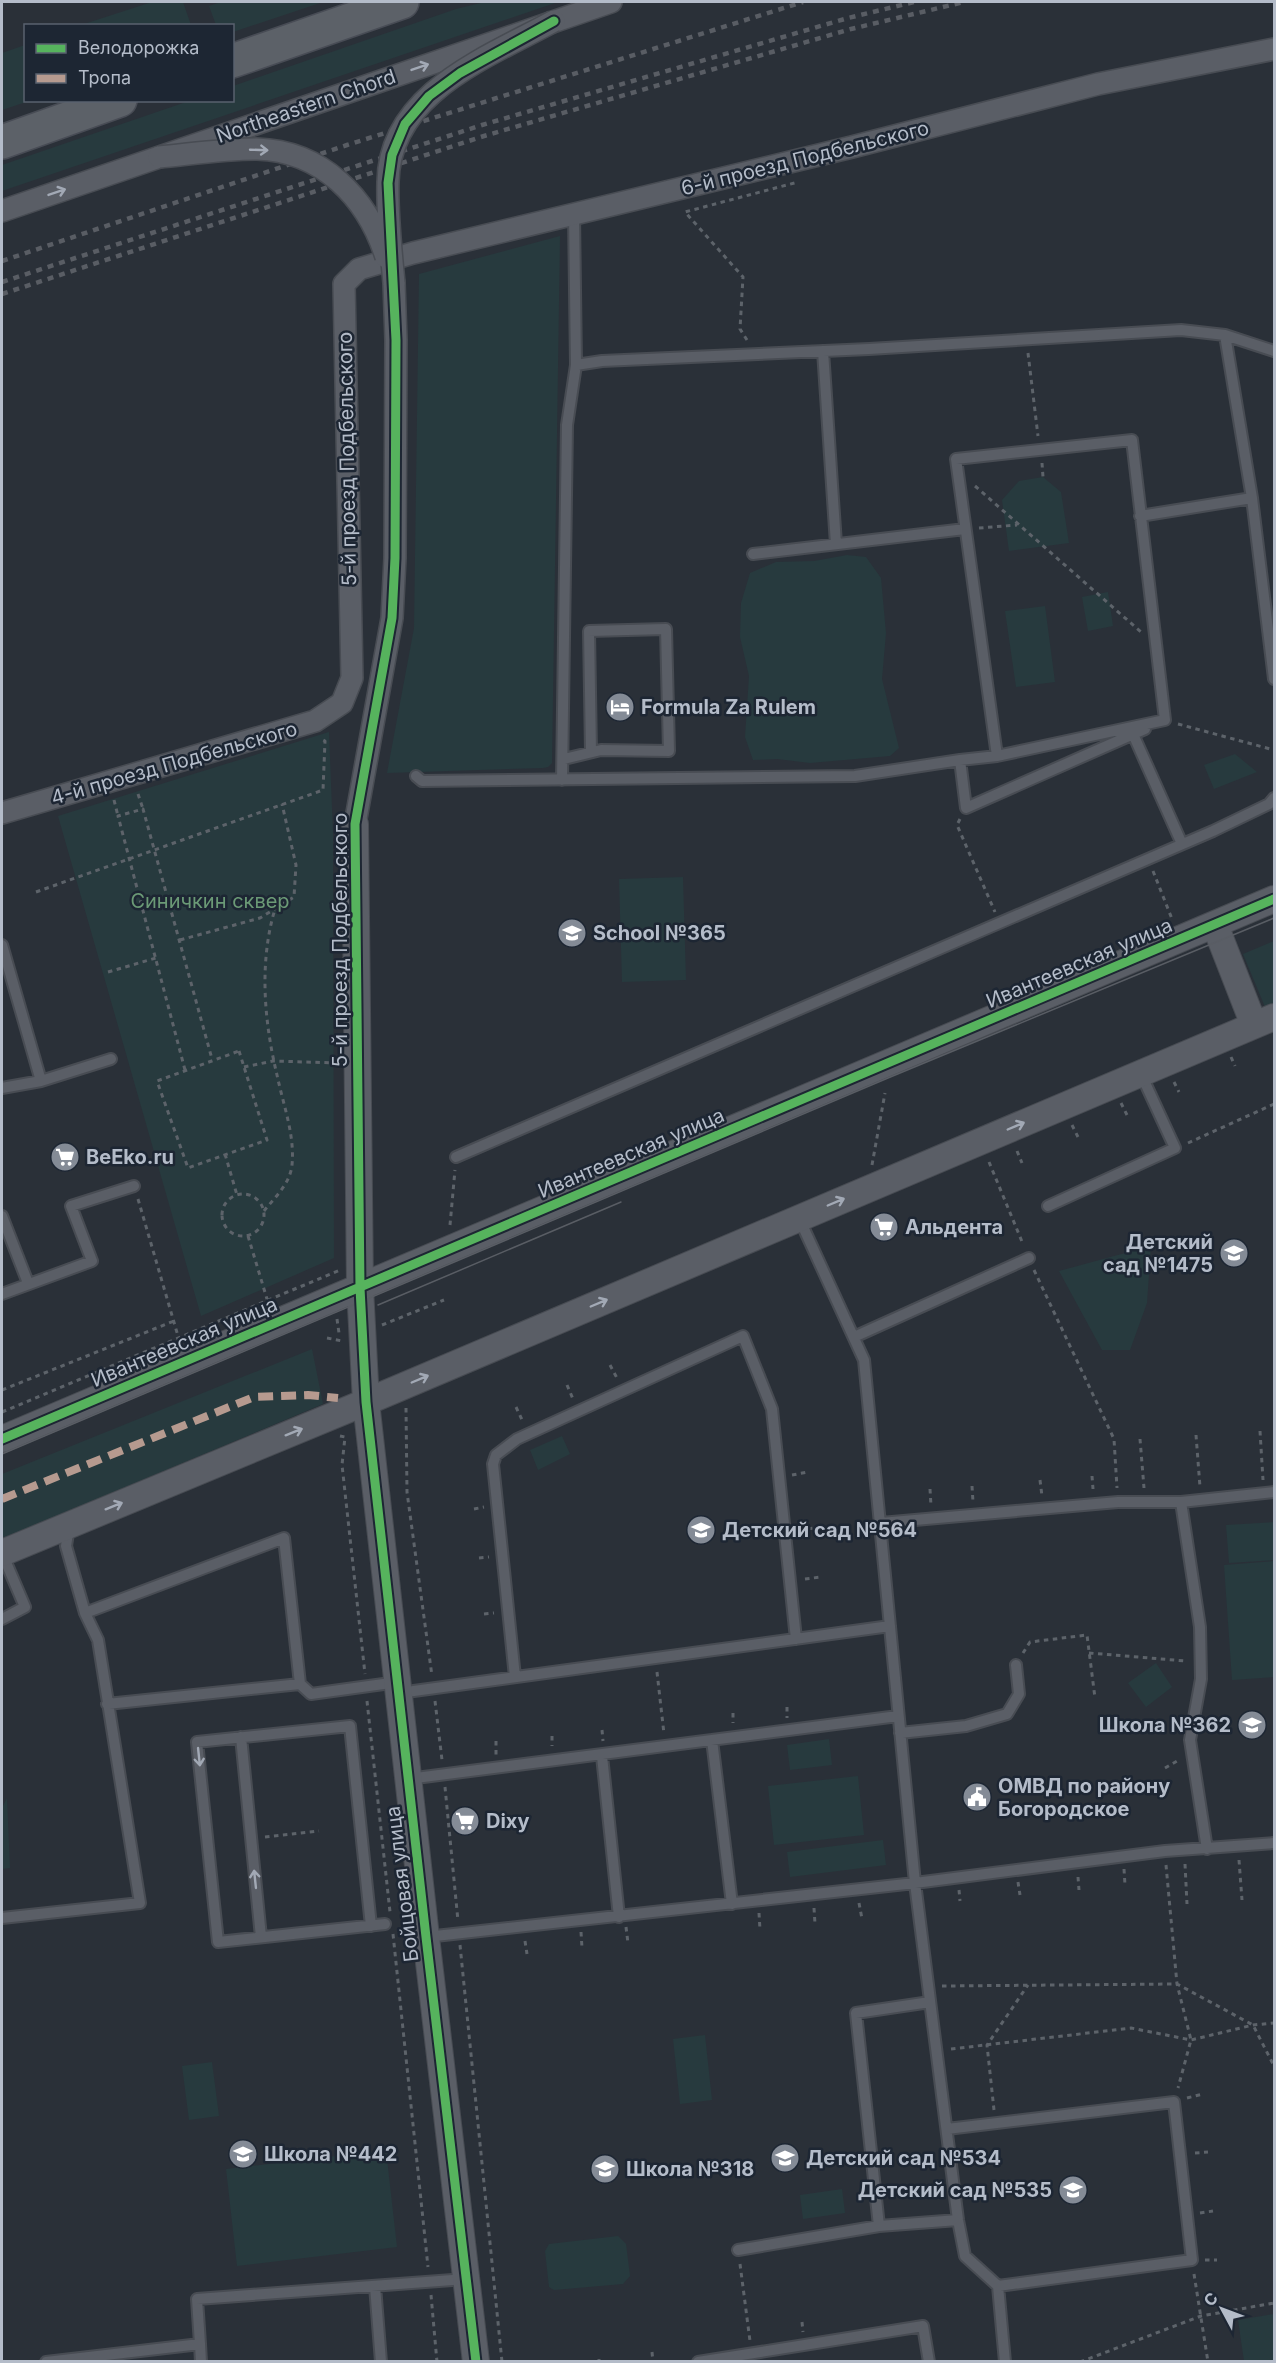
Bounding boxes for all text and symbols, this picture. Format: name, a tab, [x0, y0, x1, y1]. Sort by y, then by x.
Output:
legend	[24, 24, 234, 102]
text: Велодорожка	[78, 37, 199, 58]
one-way arrow	[410, 61, 429, 72]
street label: Northeastern Chord	[213, 64, 399, 148]
text: Тропа	[78, 67, 131, 88]
street label: 6-й проезд Подбельского	[679, 116, 931, 200]
one-way arrow	[249, 144, 269, 156]
one-way arrow	[47, 186, 66, 197]
street label: 5-й проезд Подбельского	[333, 332, 361, 586]
hotel icon: Formula Za Rulem	[604, 691, 636, 723]
place label: Formula Za Rulem	[641, 695, 816, 719]
street label: 4-й проезд Подбельского	[48, 716, 300, 810]
street label: 5-й проезд Подбельского	[328, 813, 352, 1067]
park label: Синичкин сквер	[130, 889, 290, 913]
street label: Ивантеевская улица	[982, 913, 1176, 1013]
school or university icon: School №365	[556, 917, 588, 949]
place label: School №365	[593, 921, 726, 945]
street label: Ивантеевская улица	[534, 1103, 728, 1203]
one-way arrow	[1006, 1120, 1025, 1131]
supermarket icon: BeEko.ru	[49, 1141, 81, 1173]
place label: BeEko.ru	[86, 1145, 174, 1169]
one-way arrow	[827, 1196, 845, 1207]
supermarket icon: Альдента	[868, 1211, 900, 1243]
place label: Альдента	[905, 1215, 1003, 1239]
place label: Детский сад №1475	[1103, 1230, 1213, 1277]
school or university icon: Детский сад №1475	[1218, 1237, 1250, 1269]
street label: Ивантеевская улица	[87, 1292, 281, 1392]
one-way arrow	[589, 1297, 608, 1308]
one-way arrow	[410, 1373, 428, 1384]
one-way arrow	[284, 1426, 303, 1437]
one-way arrow	[104, 1500, 122, 1511]
school or university icon: Детский сад №564	[685, 1514, 717, 1546]
place label: Детский сад №564	[722, 1518, 917, 1542]
school or university icon: Школа №362	[1236, 1709, 1268, 1741]
place label: Школа №362	[1099, 1713, 1231, 1737]
one-way arrow	[194, 1746, 205, 1766]
place label: ОМВД по району Богородское	[998, 1774, 1170, 1821]
public building icon: ОМВД по району Богородское	[961, 1781, 993, 1813]
street label: Бойцовая улица	[381, 1805, 423, 1963]
supermarket icon: Dixy	[449, 1805, 481, 1837]
place label: Dixy	[486, 1809, 530, 1833]
one-way arrow	[249, 1869, 260, 1889]
school or university icon: Школа №442	[227, 2138, 259, 2170]
place label: Школа №442	[264, 2142, 397, 2166]
school or university icon: Детский сад №534	[769, 2142, 801, 2174]
place label: Детский сад №534	[806, 2146, 1001, 2170]
school or university icon: Школа №318	[589, 2153, 621, 2185]
place label: Школа №318	[626, 2157, 754, 2181]
school or university icon: Детский сад №535	[1057, 2174, 1089, 2206]
place label: Детский сад №535	[858, 2178, 1052, 2202]
north arrow	[1192, 2279, 1252, 2339]
text: С	[1199, 2288, 1222, 2310]

